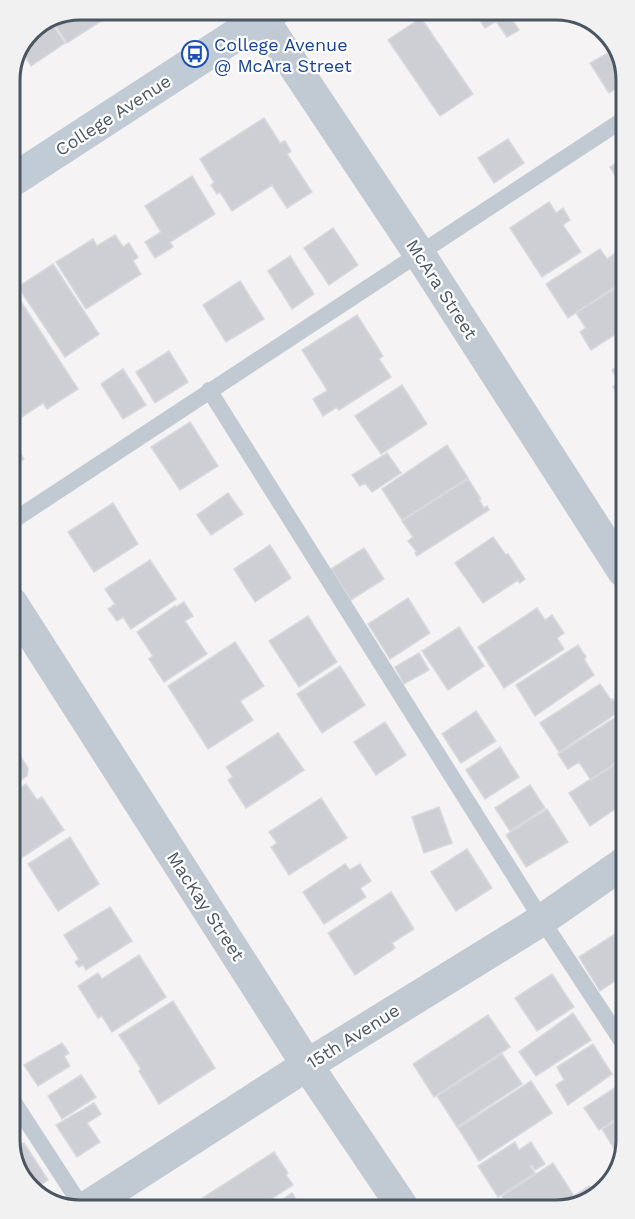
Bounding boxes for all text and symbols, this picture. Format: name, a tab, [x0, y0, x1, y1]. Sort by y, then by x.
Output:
place label: College Avenue @ McAra Street	[214, 34, 352, 76]
bus stop icon: College Avenue @ McAra Street	[180, 39, 210, 69]
street label: College Avenue	[51, 70, 175, 160]
street label: McAra Street	[402, 235, 482, 343]
street label: MacKay Street	[163, 847, 249, 965]
street label: 15th Avenue	[303, 999, 403, 1073]

